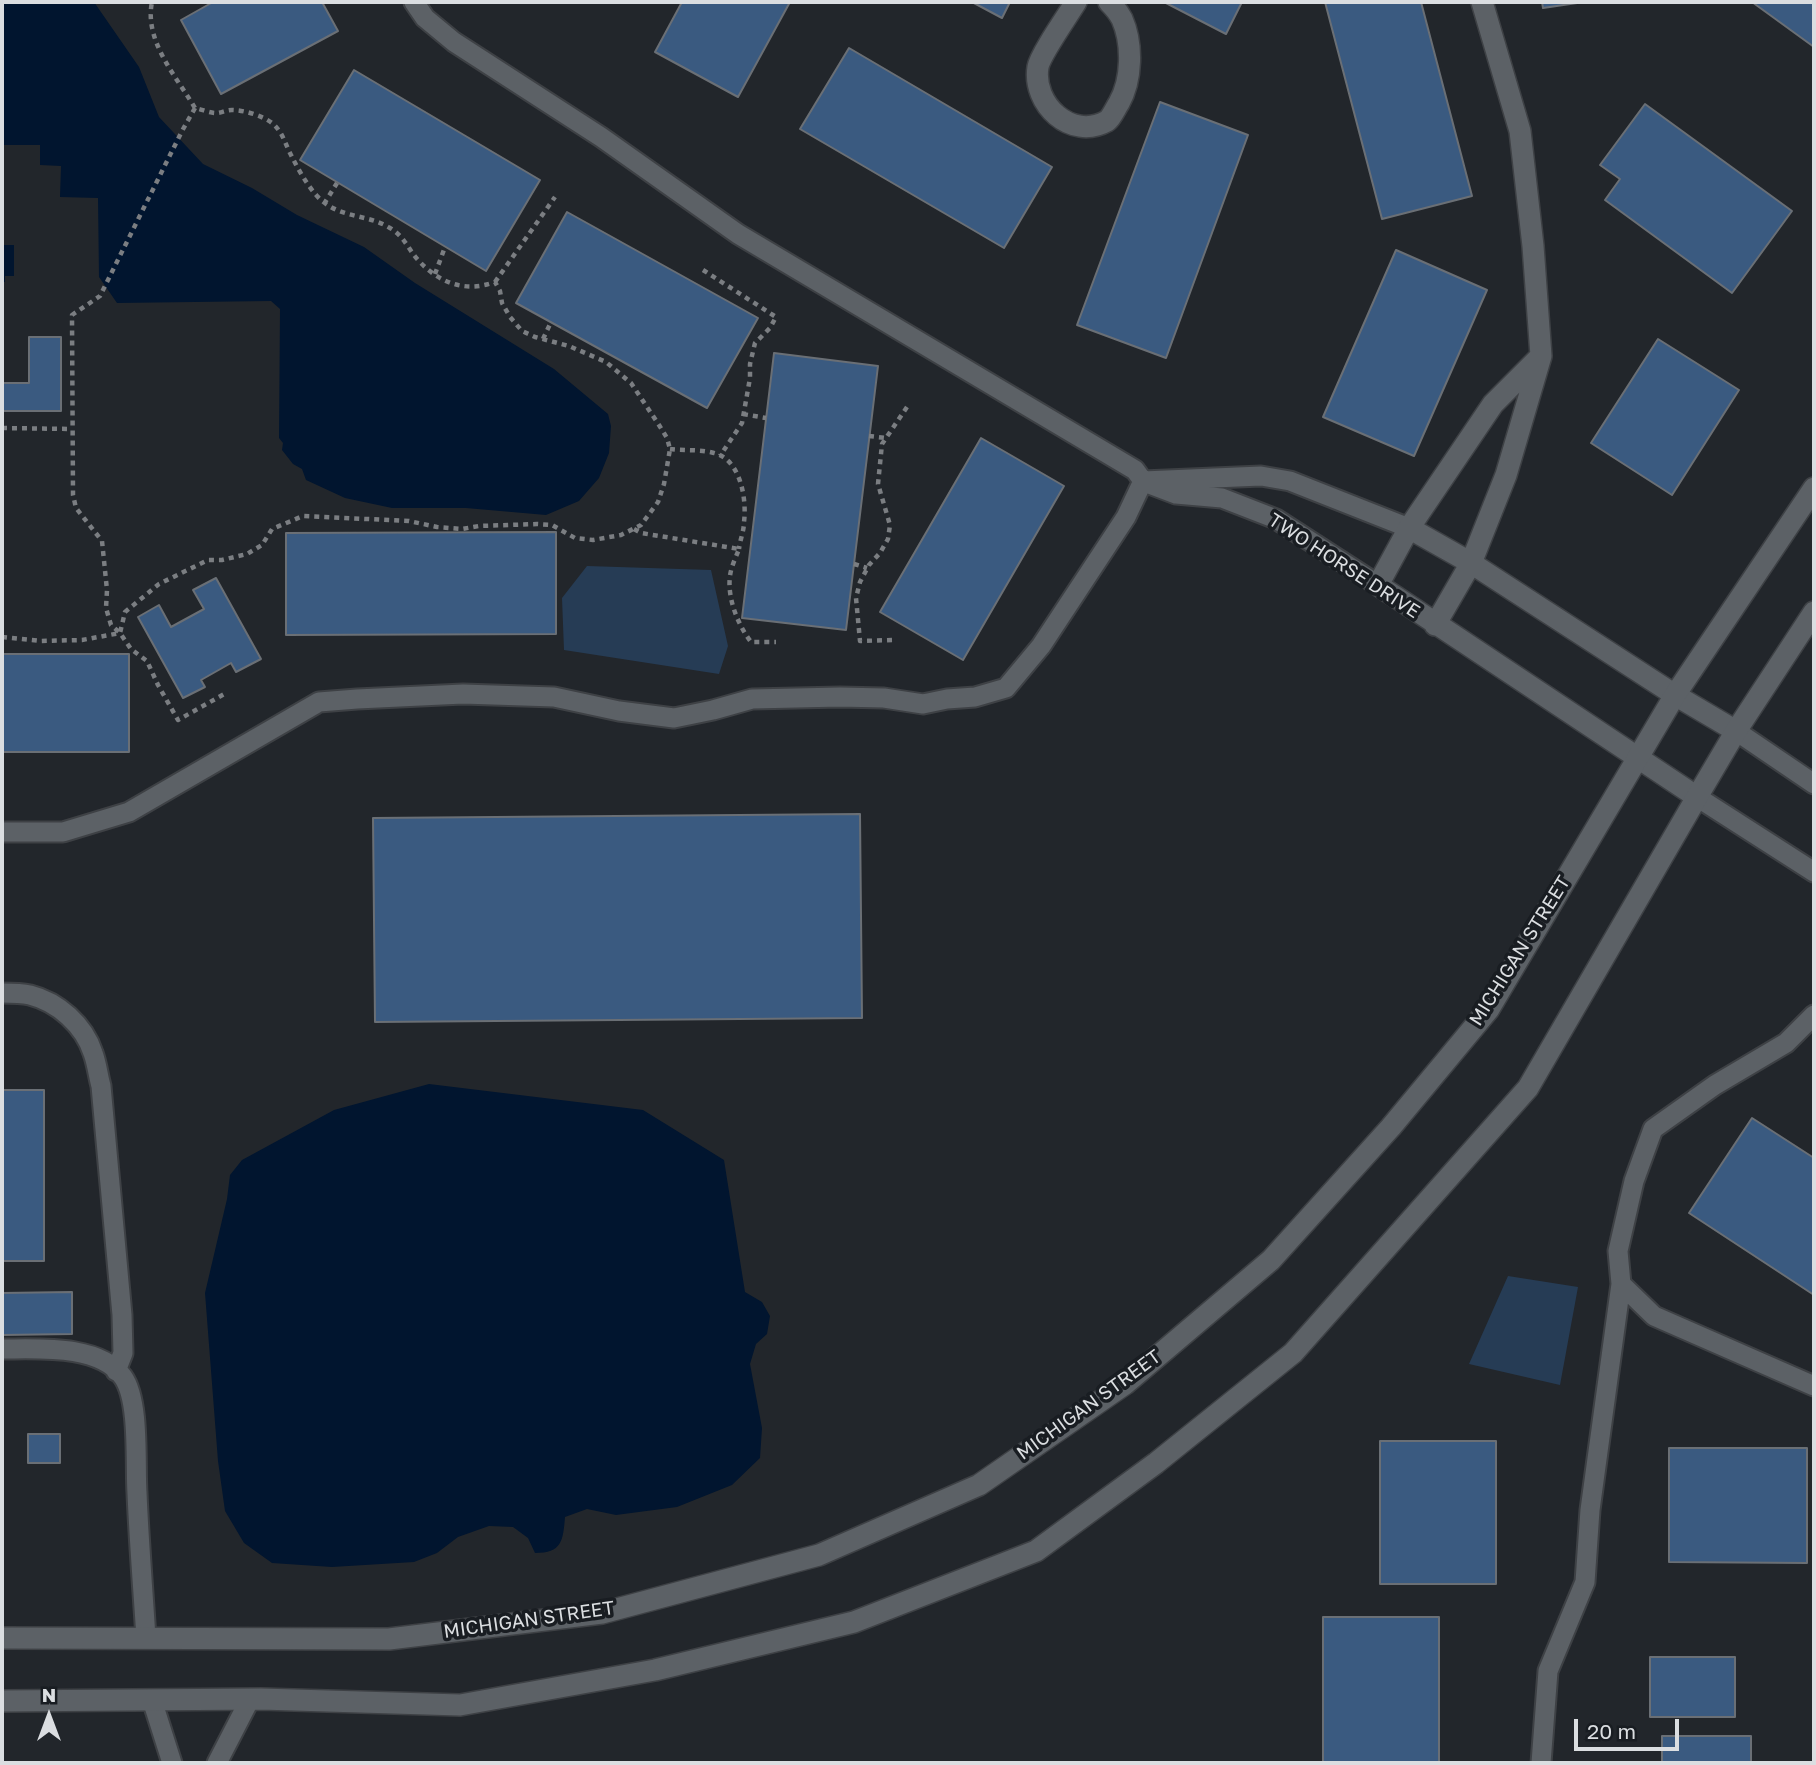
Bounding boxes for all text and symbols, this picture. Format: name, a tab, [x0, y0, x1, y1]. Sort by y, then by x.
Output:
street label: TWO HORSE DRIVE	[1264, 509, 1424, 623]
street label: MICHIGAN STREET	[1465, 872, 1575, 1030]
street label: MICHIGAN STREET	[1013, 1345, 1165, 1465]
street label: MICHIGAN STREET	[442, 1597, 616, 1643]
north arrow	[14, 1681, 84, 1751]
text: N	[42, 1683, 56, 1706]
scale bar	[1578, 1706, 1683, 1750]
text: 20 m	[1587, 1718, 1636, 1744]

